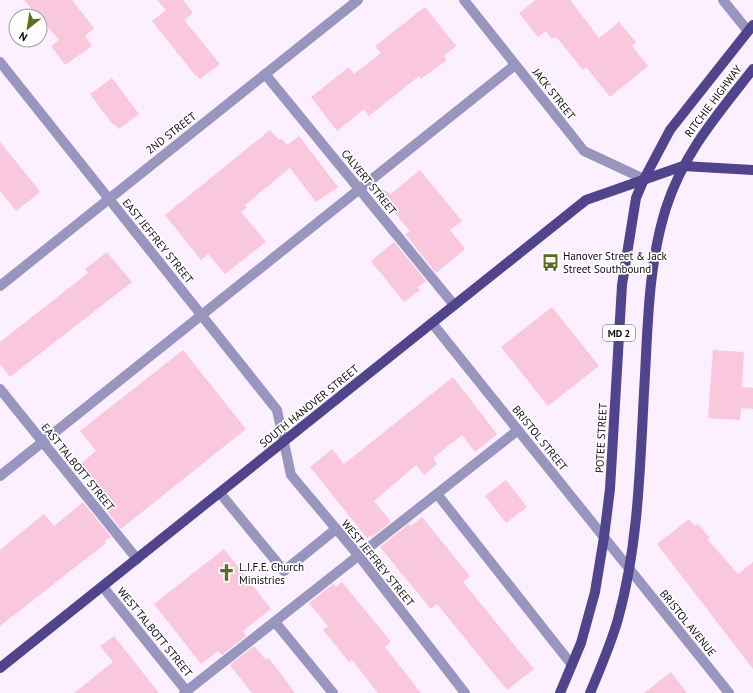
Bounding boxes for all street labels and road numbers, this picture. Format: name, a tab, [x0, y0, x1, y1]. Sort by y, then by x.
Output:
street label: RITCHIE HIGHWAY	[681, 62, 745, 140]
street label: JACK STREET	[529, 65, 578, 122]
street label: 2ND STREET	[143, 109, 199, 157]
street label: CALVERT STREET	[338, 147, 400, 217]
street label: EAST JEFFREY STREET	[120, 196, 196, 286]
road number: MD 2	[603, 325, 635, 341]
street label: SOUTH HANOVER STREET	[257, 362, 361, 450]
street label: BRISTOL STREET	[509, 403, 571, 473]
street label: POTEE STREET	[592, 403, 610, 473]
street label: EAST TALBOTT STREET	[38, 420, 118, 514]
street label: WEST JEFFREY STREET	[339, 517, 417, 609]
street label: WEST TALBOTT STREET	[115, 584, 195, 680]
street label: BRISTOL AVENUE	[657, 587, 719, 659]

